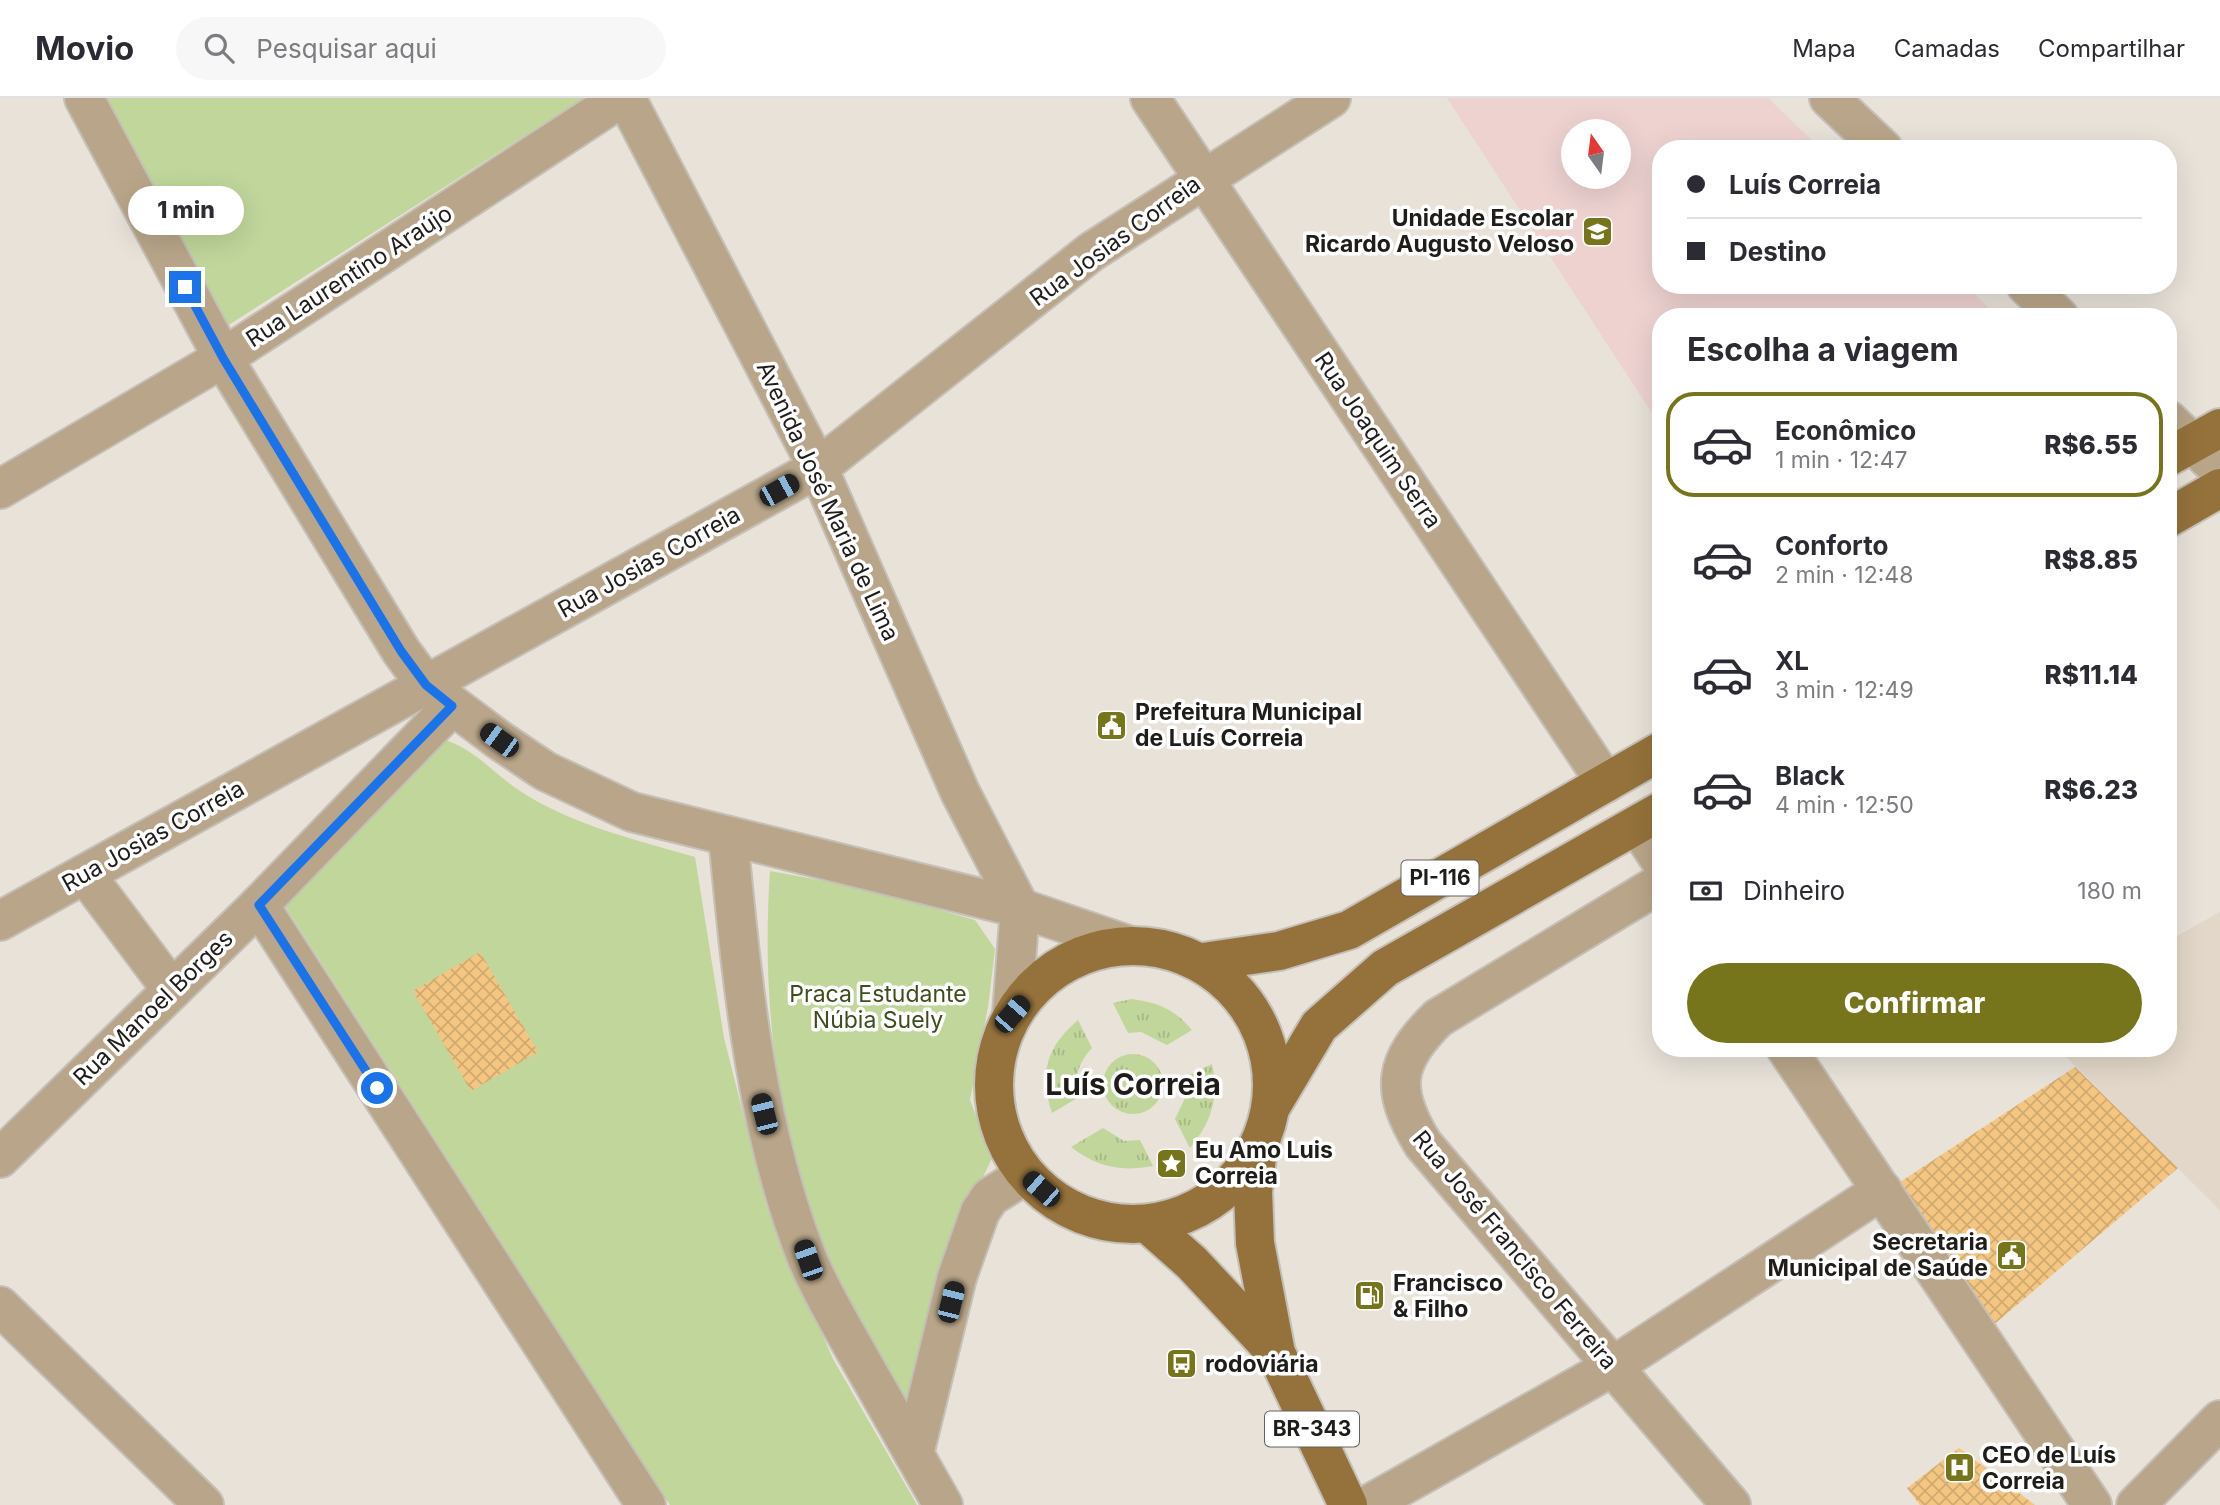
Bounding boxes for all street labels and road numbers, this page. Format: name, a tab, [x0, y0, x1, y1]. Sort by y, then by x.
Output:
street label: Rua Josias Correia	[1024, 170, 1206, 312]
street label: Rua Laurentino Araújo	[241, 199, 457, 353]
street label: Rua Joaquim Serra	[1309, 347, 1447, 533]
street label: Avenida José Maria de Lima	[751, 357, 905, 645]
street label: Rua Josias Correia	[553, 500, 745, 624]
street label: Rua Josias Correia	[57, 774, 249, 898]
road number: PI-116	[1402, 860, 1478, 896]
street label: Rua Manoel Borges	[67, 925, 239, 1091]
street label: Rua José Francisco Ferreira	[1407, 1125, 1623, 1375]
road number: BR-343	[1265, 1412, 1359, 1446]

